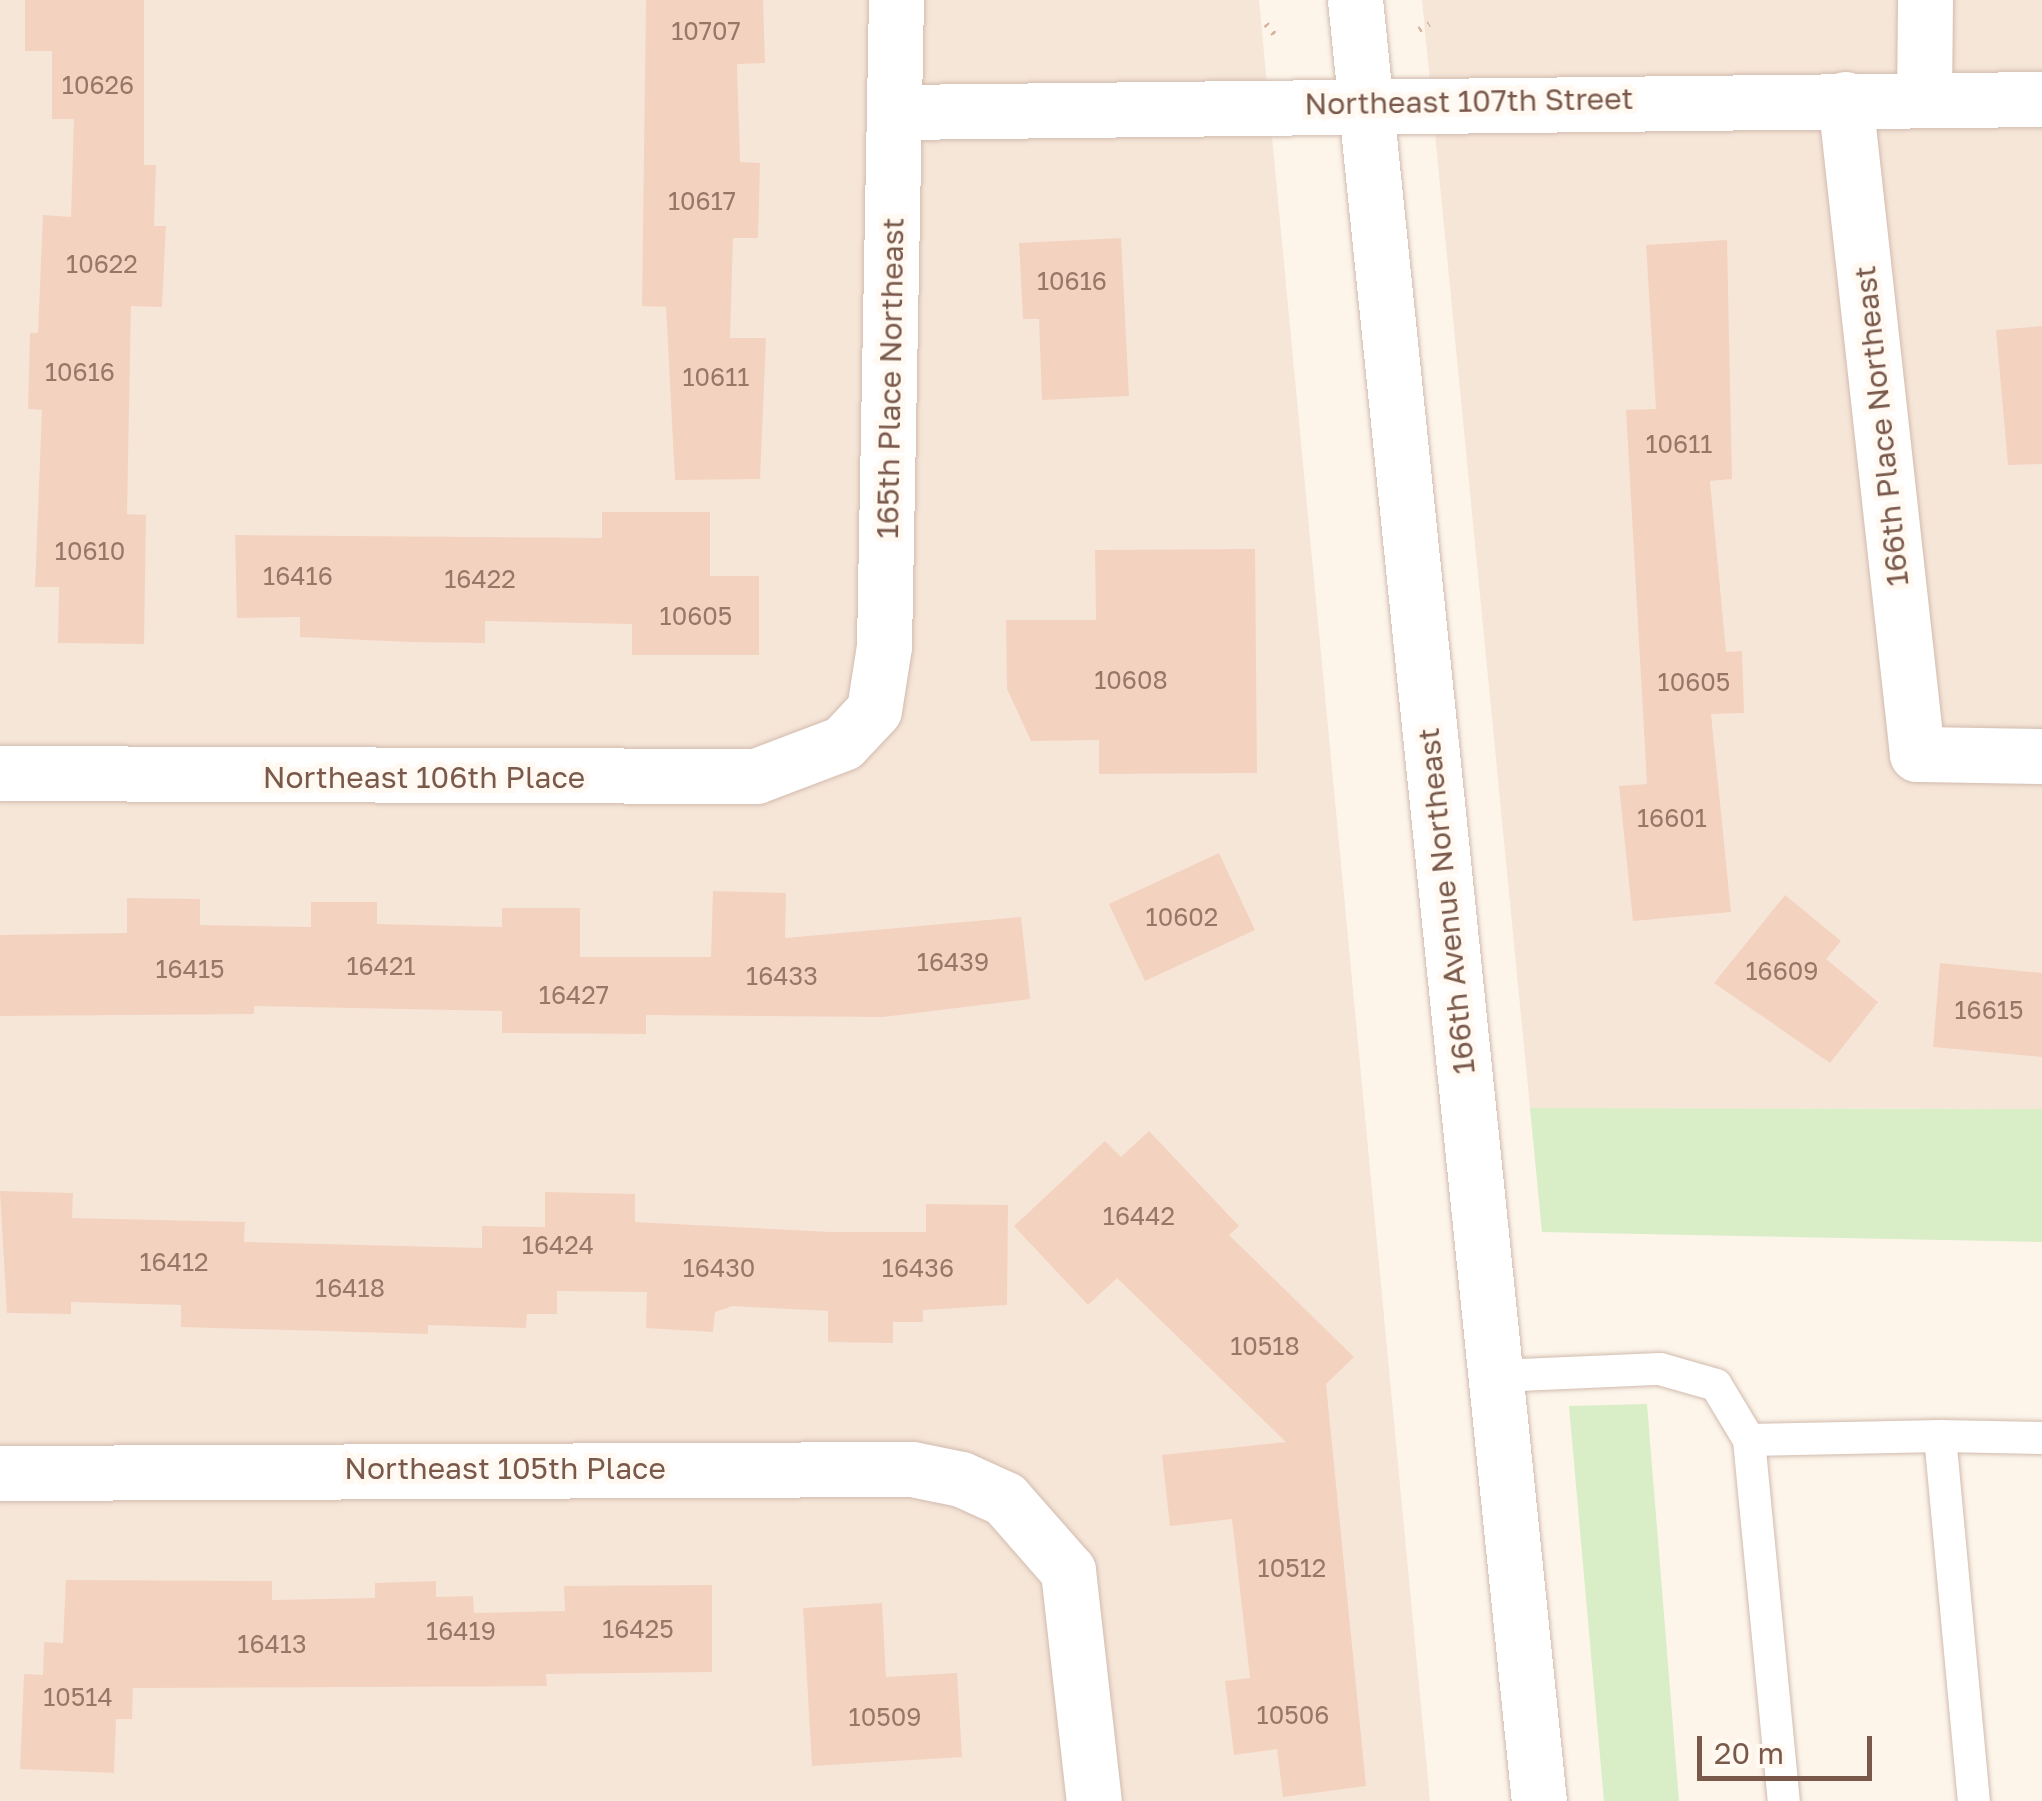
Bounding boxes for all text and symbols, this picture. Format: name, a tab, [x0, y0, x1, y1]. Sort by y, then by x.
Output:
house number: 10707	[671, 16, 741, 46]
house number: 10626	[62, 70, 134, 100]
street label: Northeast 107th Street	[1304, 80, 1634, 122]
house number: 10617	[668, 186, 736, 216]
street label: 165th Place Northeast	[869, 217, 911, 539]
house number: 10622	[66, 249, 138, 279]
street label: 166th Place Northeast	[1846, 264, 1916, 588]
house number: 10616	[1037, 266, 1107, 296]
house number: 10616	[45, 357, 115, 387]
house number: 10611	[683, 362, 749, 392]
house number: 10611	[1646, 429, 1712, 459]
house number: 10610	[55, 536, 125, 566]
house number: 16416	[263, 561, 333, 591]
house number: 16422	[444, 564, 516, 594]
house number: 10605	[660, 601, 732, 631]
house number: 10608	[1094, 665, 1168, 695]
house number: 10605	[1658, 667, 1730, 697]
street label: 166th Avenue Northeast	[1410, 726, 1482, 1076]
street label: Northeast 106th Place	[263, 759, 585, 795]
house number: 16601	[1637, 803, 1707, 833]
house number: 10602	[1146, 902, 1218, 932]
house number: 16439	[917, 947, 989, 977]
house number: 16421	[346, 951, 416, 981]
house number: 16415	[155, 954, 225, 984]
house number: 16609	[1746, 956, 1818, 986]
house number: 16433	[746, 961, 818, 991]
house number: 16427	[539, 980, 609, 1010]
house number: 16615	[1955, 995, 2023, 1025]
house number: 16442	[1103, 1201, 1175, 1231]
house number: 16424	[522, 1230, 594, 1260]
house number: 16412	[139, 1247, 209, 1277]
house number: 16430	[683, 1253, 755, 1283]
house number: 16436	[882, 1253, 954, 1283]
house number: 16418	[315, 1273, 385, 1303]
house number: 10518	[1230, 1331, 1300, 1361]
street label: Northeast 105th Place	[344, 1450, 666, 1486]
house number: 10512	[1258, 1553, 1326, 1583]
house number: 16425	[602, 1614, 674, 1644]
house number: 16419	[426, 1616, 496, 1646]
house number: 16413	[237, 1629, 307, 1659]
house number: 10514	[43, 1682, 113, 1712]
house number: 10506	[1257, 1700, 1329, 1730]
house number: 10509	[849, 1702, 921, 1732]
scale bar	[1702, 1716, 1877, 1778]
text: 20 m	[1714, 1735, 1784, 1771]

